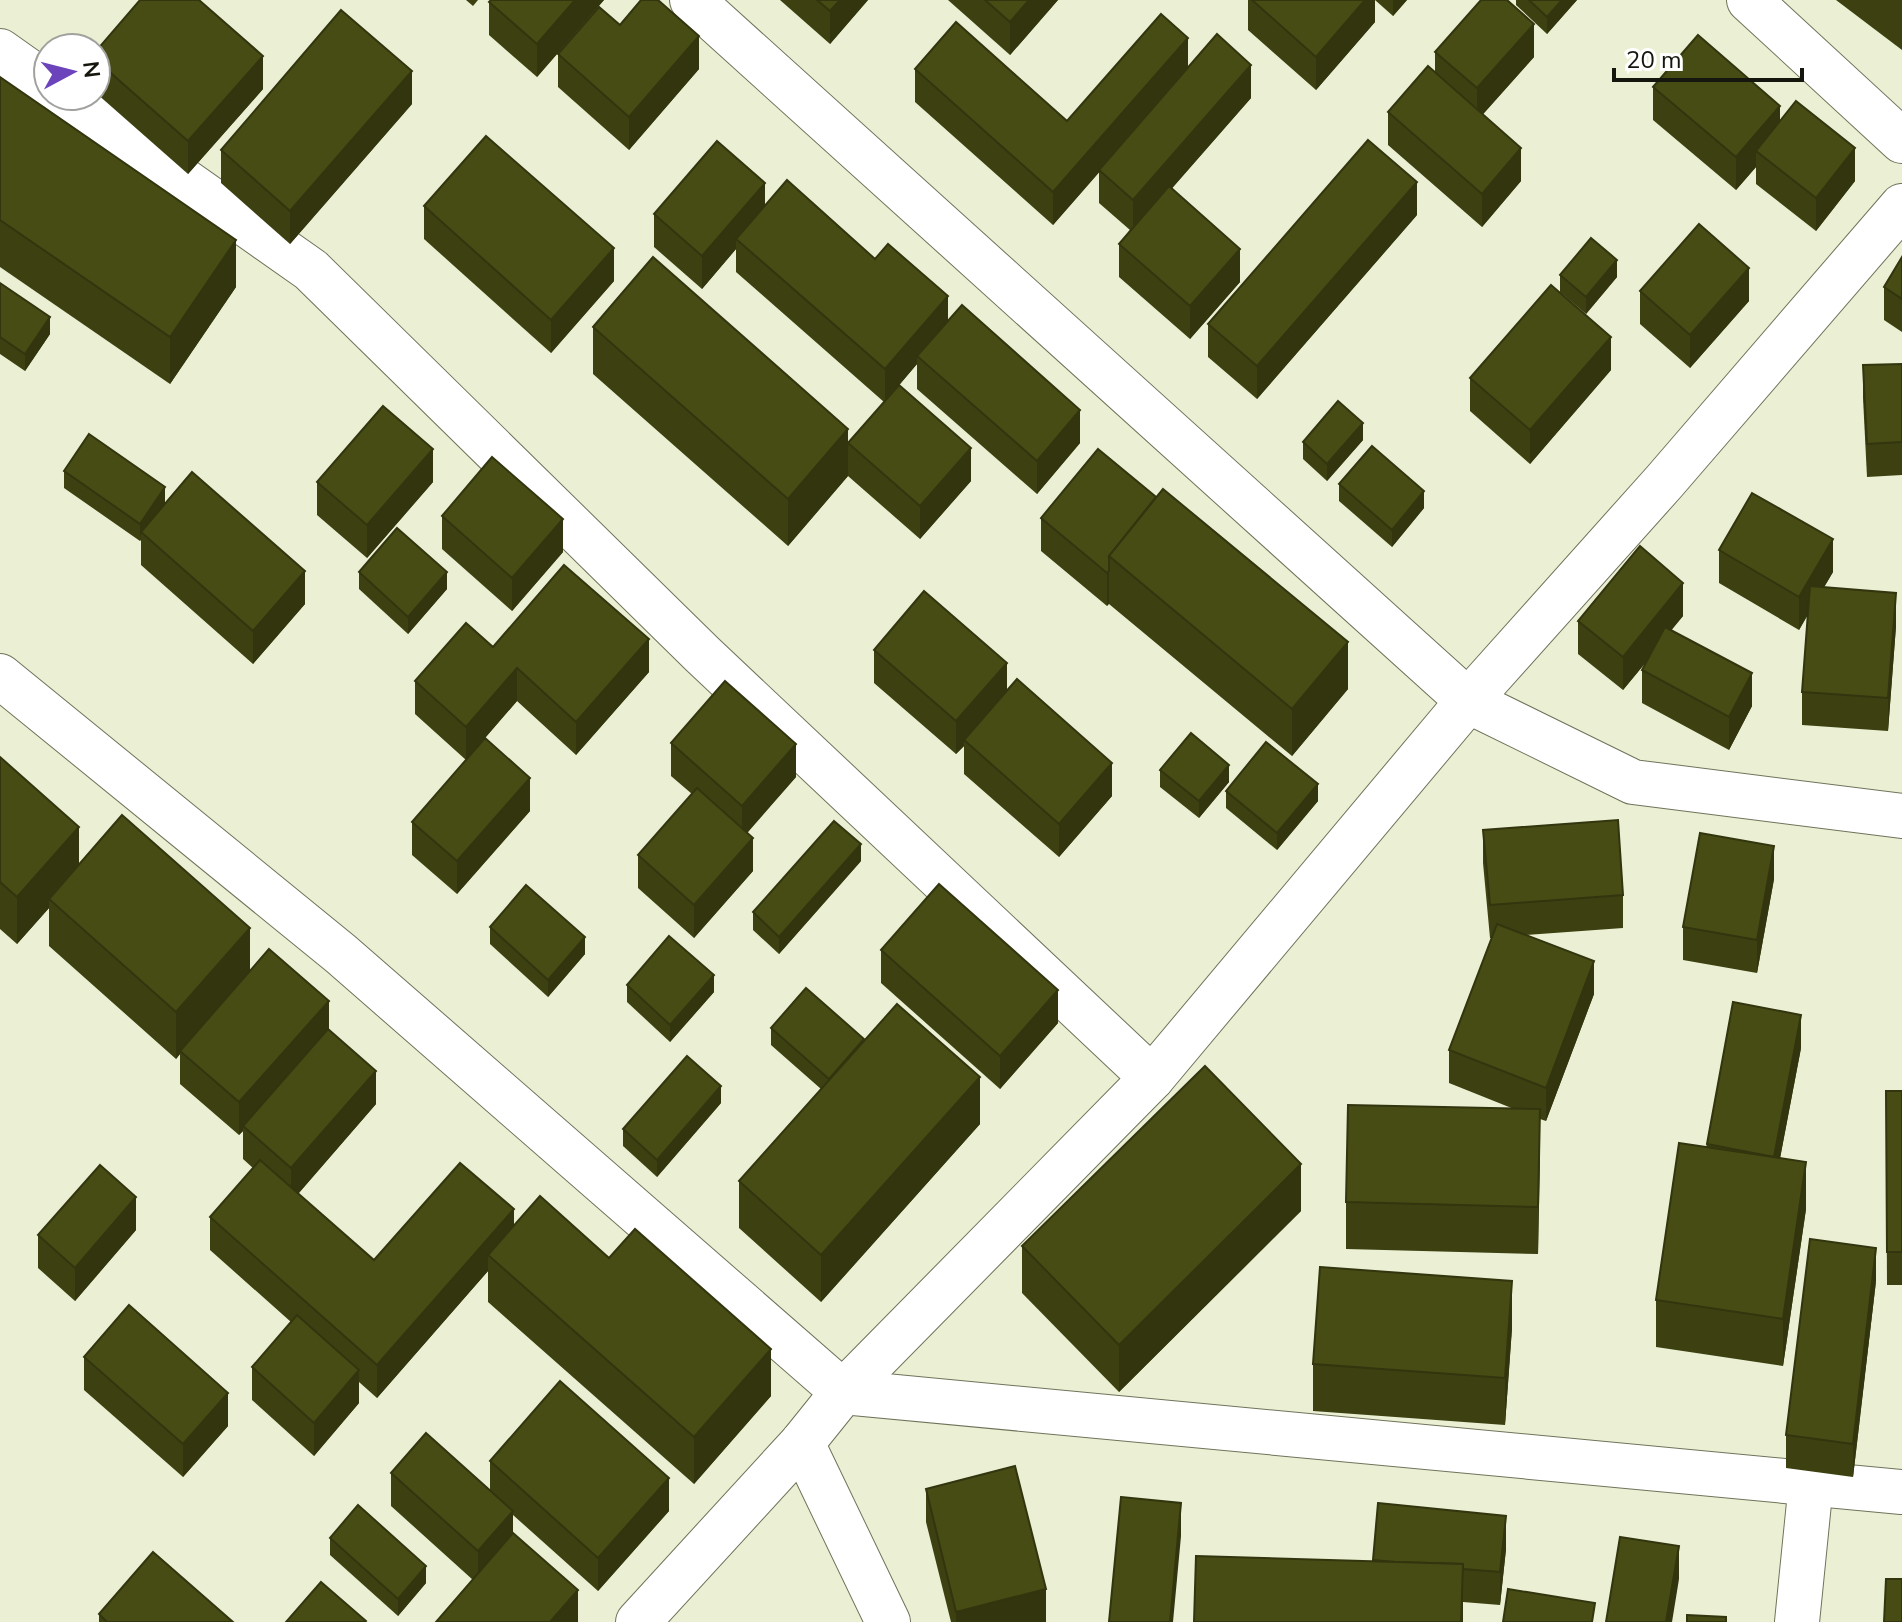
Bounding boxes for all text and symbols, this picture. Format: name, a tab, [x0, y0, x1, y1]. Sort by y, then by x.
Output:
north arrow	[32, 32, 112, 112]
scale bar	[1614, 32, 1802, 82]
text: 20 m	[1626, 44, 1682, 76]
text: N	[75, 60, 107, 80]

